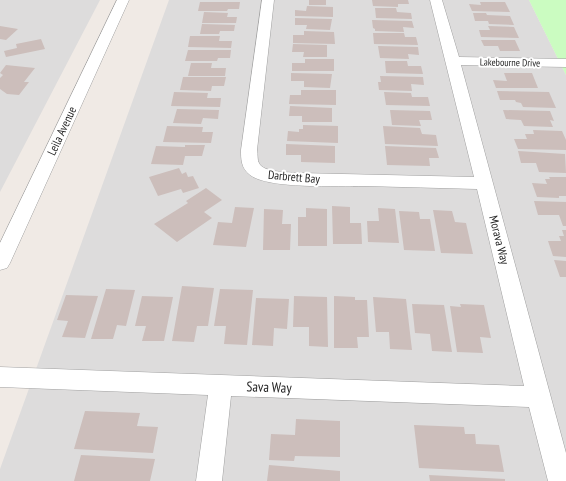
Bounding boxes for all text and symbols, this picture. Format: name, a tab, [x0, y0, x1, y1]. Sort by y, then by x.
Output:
street label: Lakebourne Drive	[480, 55, 540, 70]
street label: Leila Avenue	[44, 104, 79, 158]
street label: Darbrett Bay	[268, 167, 321, 186]
street label: Morava Way	[486, 214, 513, 266]
street label: Sava Way	[246, 377, 293, 397]

